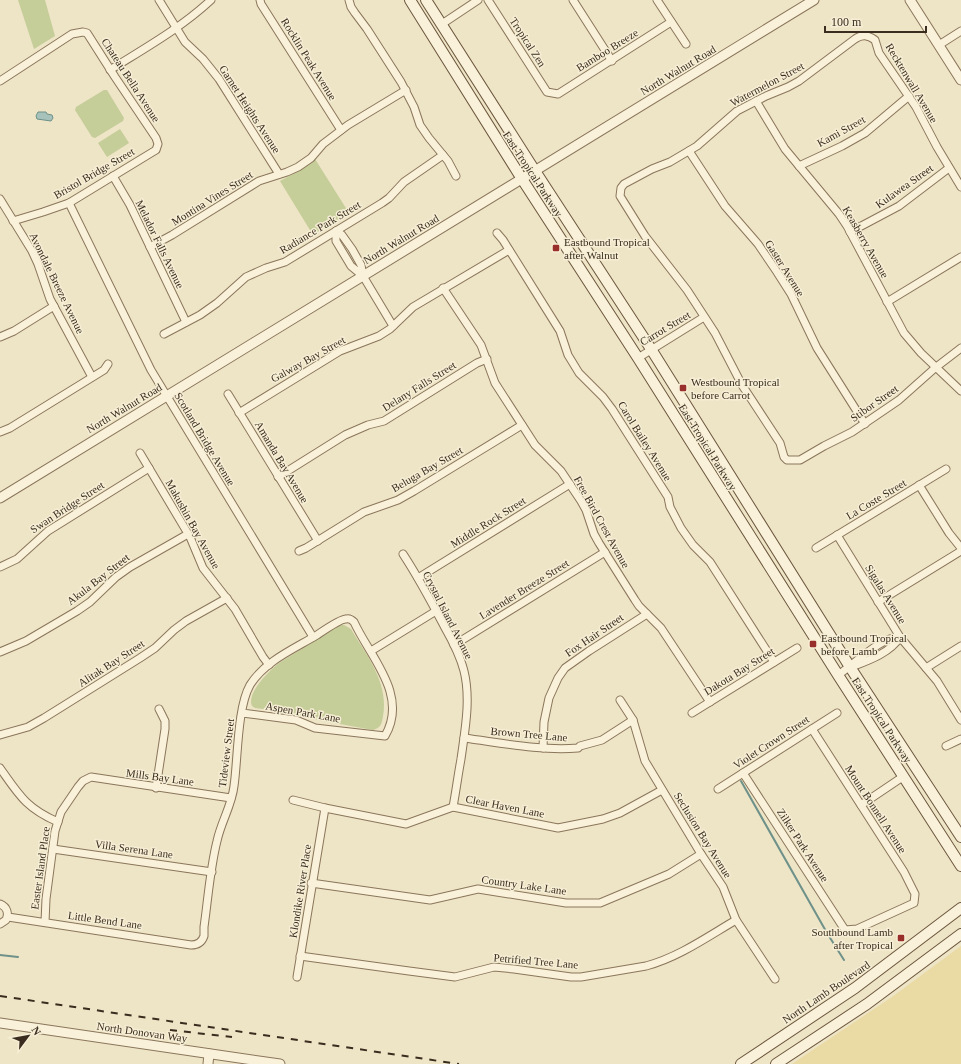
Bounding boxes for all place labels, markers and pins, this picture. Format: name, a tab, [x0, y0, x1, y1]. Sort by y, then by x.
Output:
place label: Eastbound Tropical after Walnut	[564, 236, 650, 261]
marker: Eastbound Tropical after Walnut	[551, 243, 561, 253]
place label: Westbound Tropical before Carrot	[691, 376, 780, 401]
marker: Westbound Tropical before Carrot	[678, 383, 688, 393]
place label: Eastbound Tropical before Lamb	[821, 632, 907, 657]
marker: Eastbound Tropical before Lamb	[808, 639, 818, 649]
place label: Southbound Lamb after Tropical	[811, 926, 893, 951]
marker: Southbound Lamb after Tropical	[896, 933, 906, 943]

